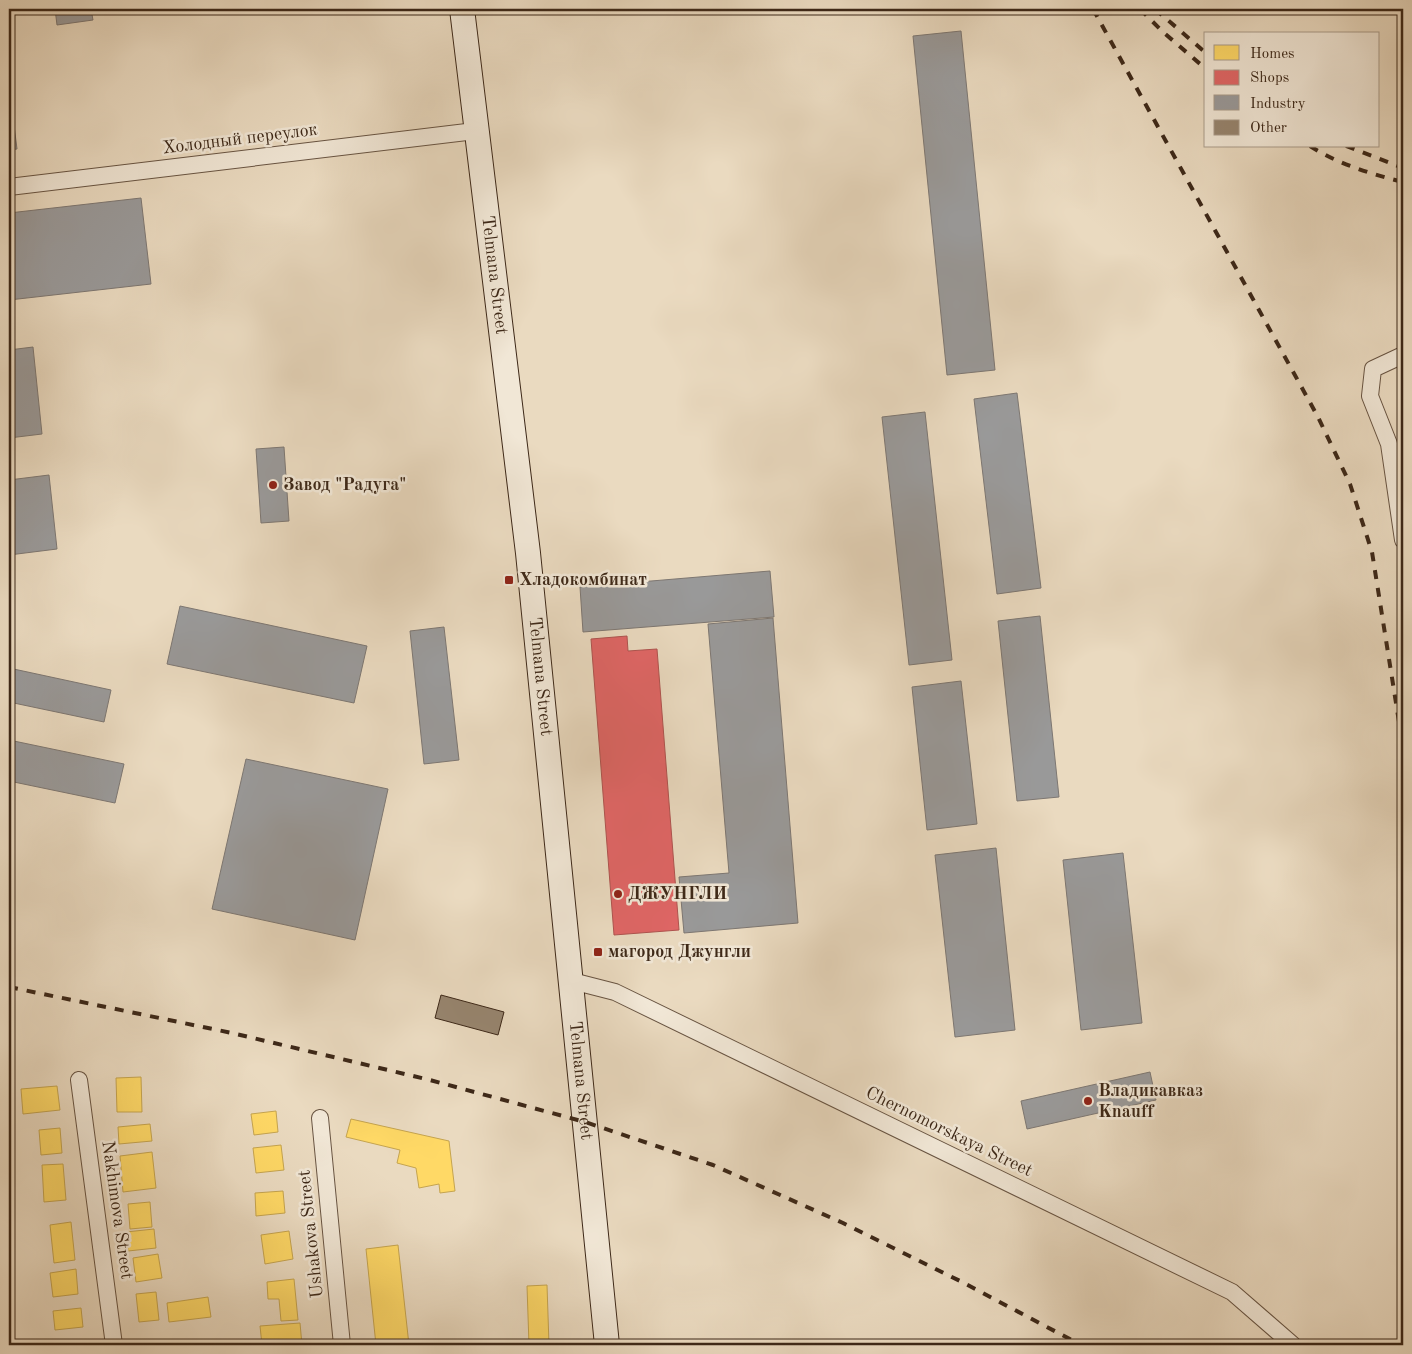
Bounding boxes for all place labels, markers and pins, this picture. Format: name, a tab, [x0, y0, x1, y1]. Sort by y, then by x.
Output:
place label: Завод "Радуга"	[283, 476, 406, 494]
marker: Завод "Радуга"	[267, 479, 279, 491]
place label: Хладокомбинат	[519, 571, 647, 589]
marker: Хладокомбинат	[503, 574, 515, 586]
place label: ДЖУНГЛИ	[628, 885, 727, 903]
marker: ДЖУНГЛИ	[612, 888, 624, 900]
place label: магород Джунгли	[608, 943, 751, 961]
marker: магород Джунгли	[592, 946, 604, 958]
place label: Владикавказ Knauff	[1098, 1082, 1203, 1121]
marker: Владикавказ Knauff	[1082, 1095, 1094, 1107]

